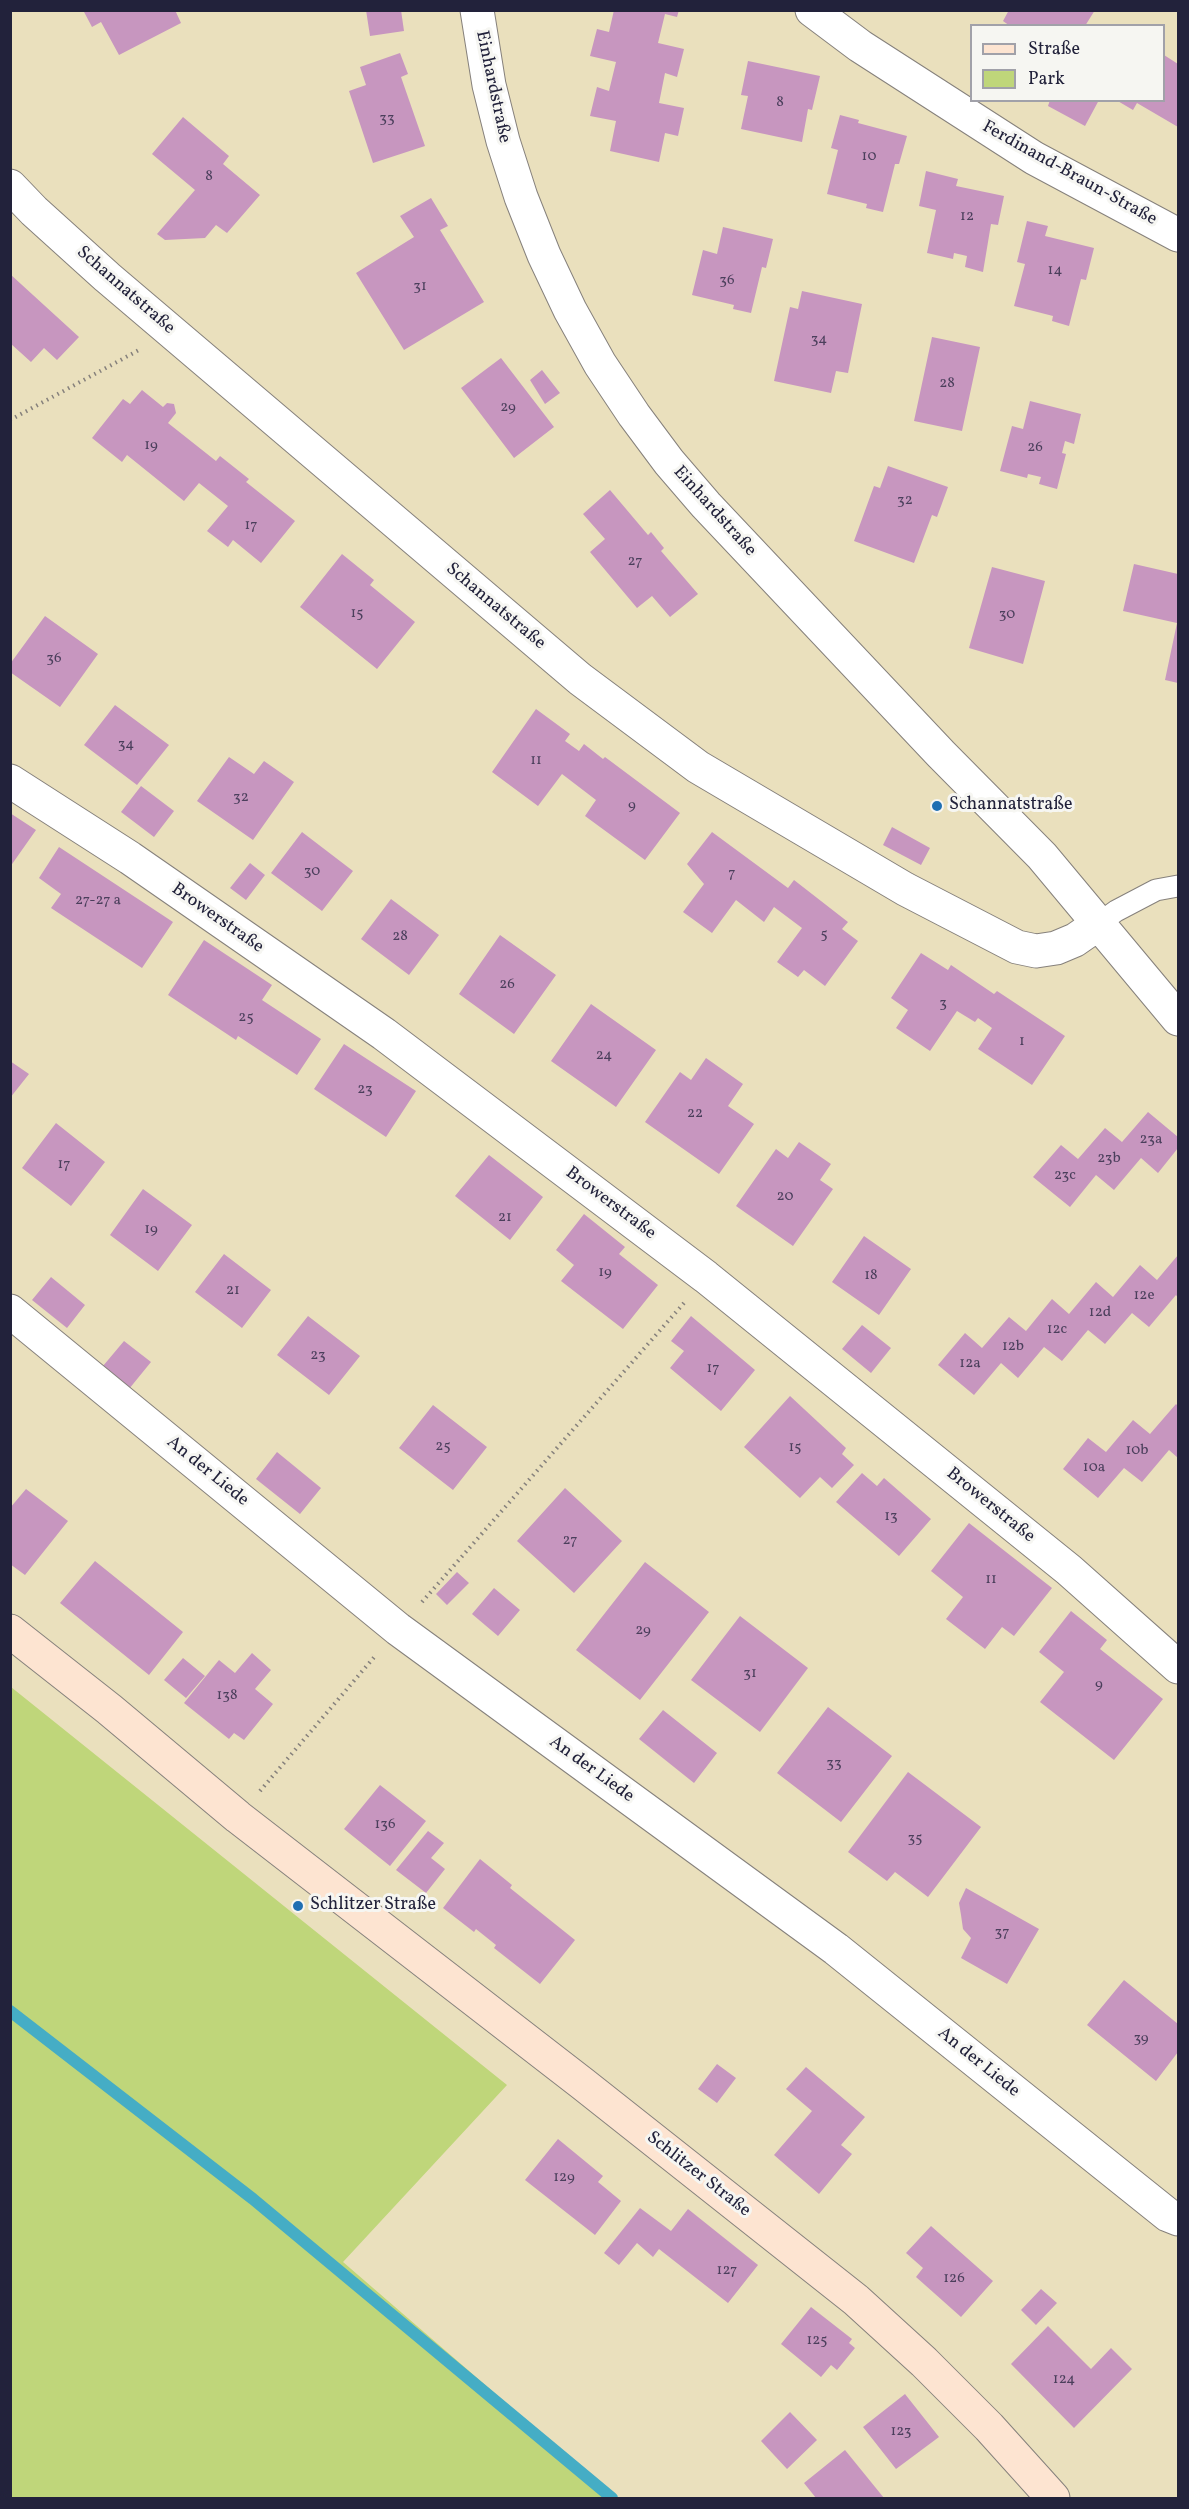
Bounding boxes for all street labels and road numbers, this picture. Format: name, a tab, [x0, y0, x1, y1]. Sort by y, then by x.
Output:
street label: Einhardstraße	[470, 29, 514, 145]
street label: Ferdinand-Braun-Straße	[978, 117, 1160, 231]
street label: Schannatstraße	[71, 242, 179, 340]
street label: Einhardstraße	[668, 462, 760, 562]
street label: Schannatstraße	[441, 559, 549, 655]
street label: Browerstraße	[167, 879, 267, 959]
street label: Browerstraße	[560, 1163, 660, 1245]
street label: An der Liede	[162, 1432, 252, 1512]
street label: Browerstraße	[941, 1464, 1039, 1548]
street label: An der Liede	[544, 1732, 638, 1808]
street label: An der Liede	[933, 2023, 1023, 2103]
street label: Schlitzer Straße	[642, 2128, 754, 2222]

